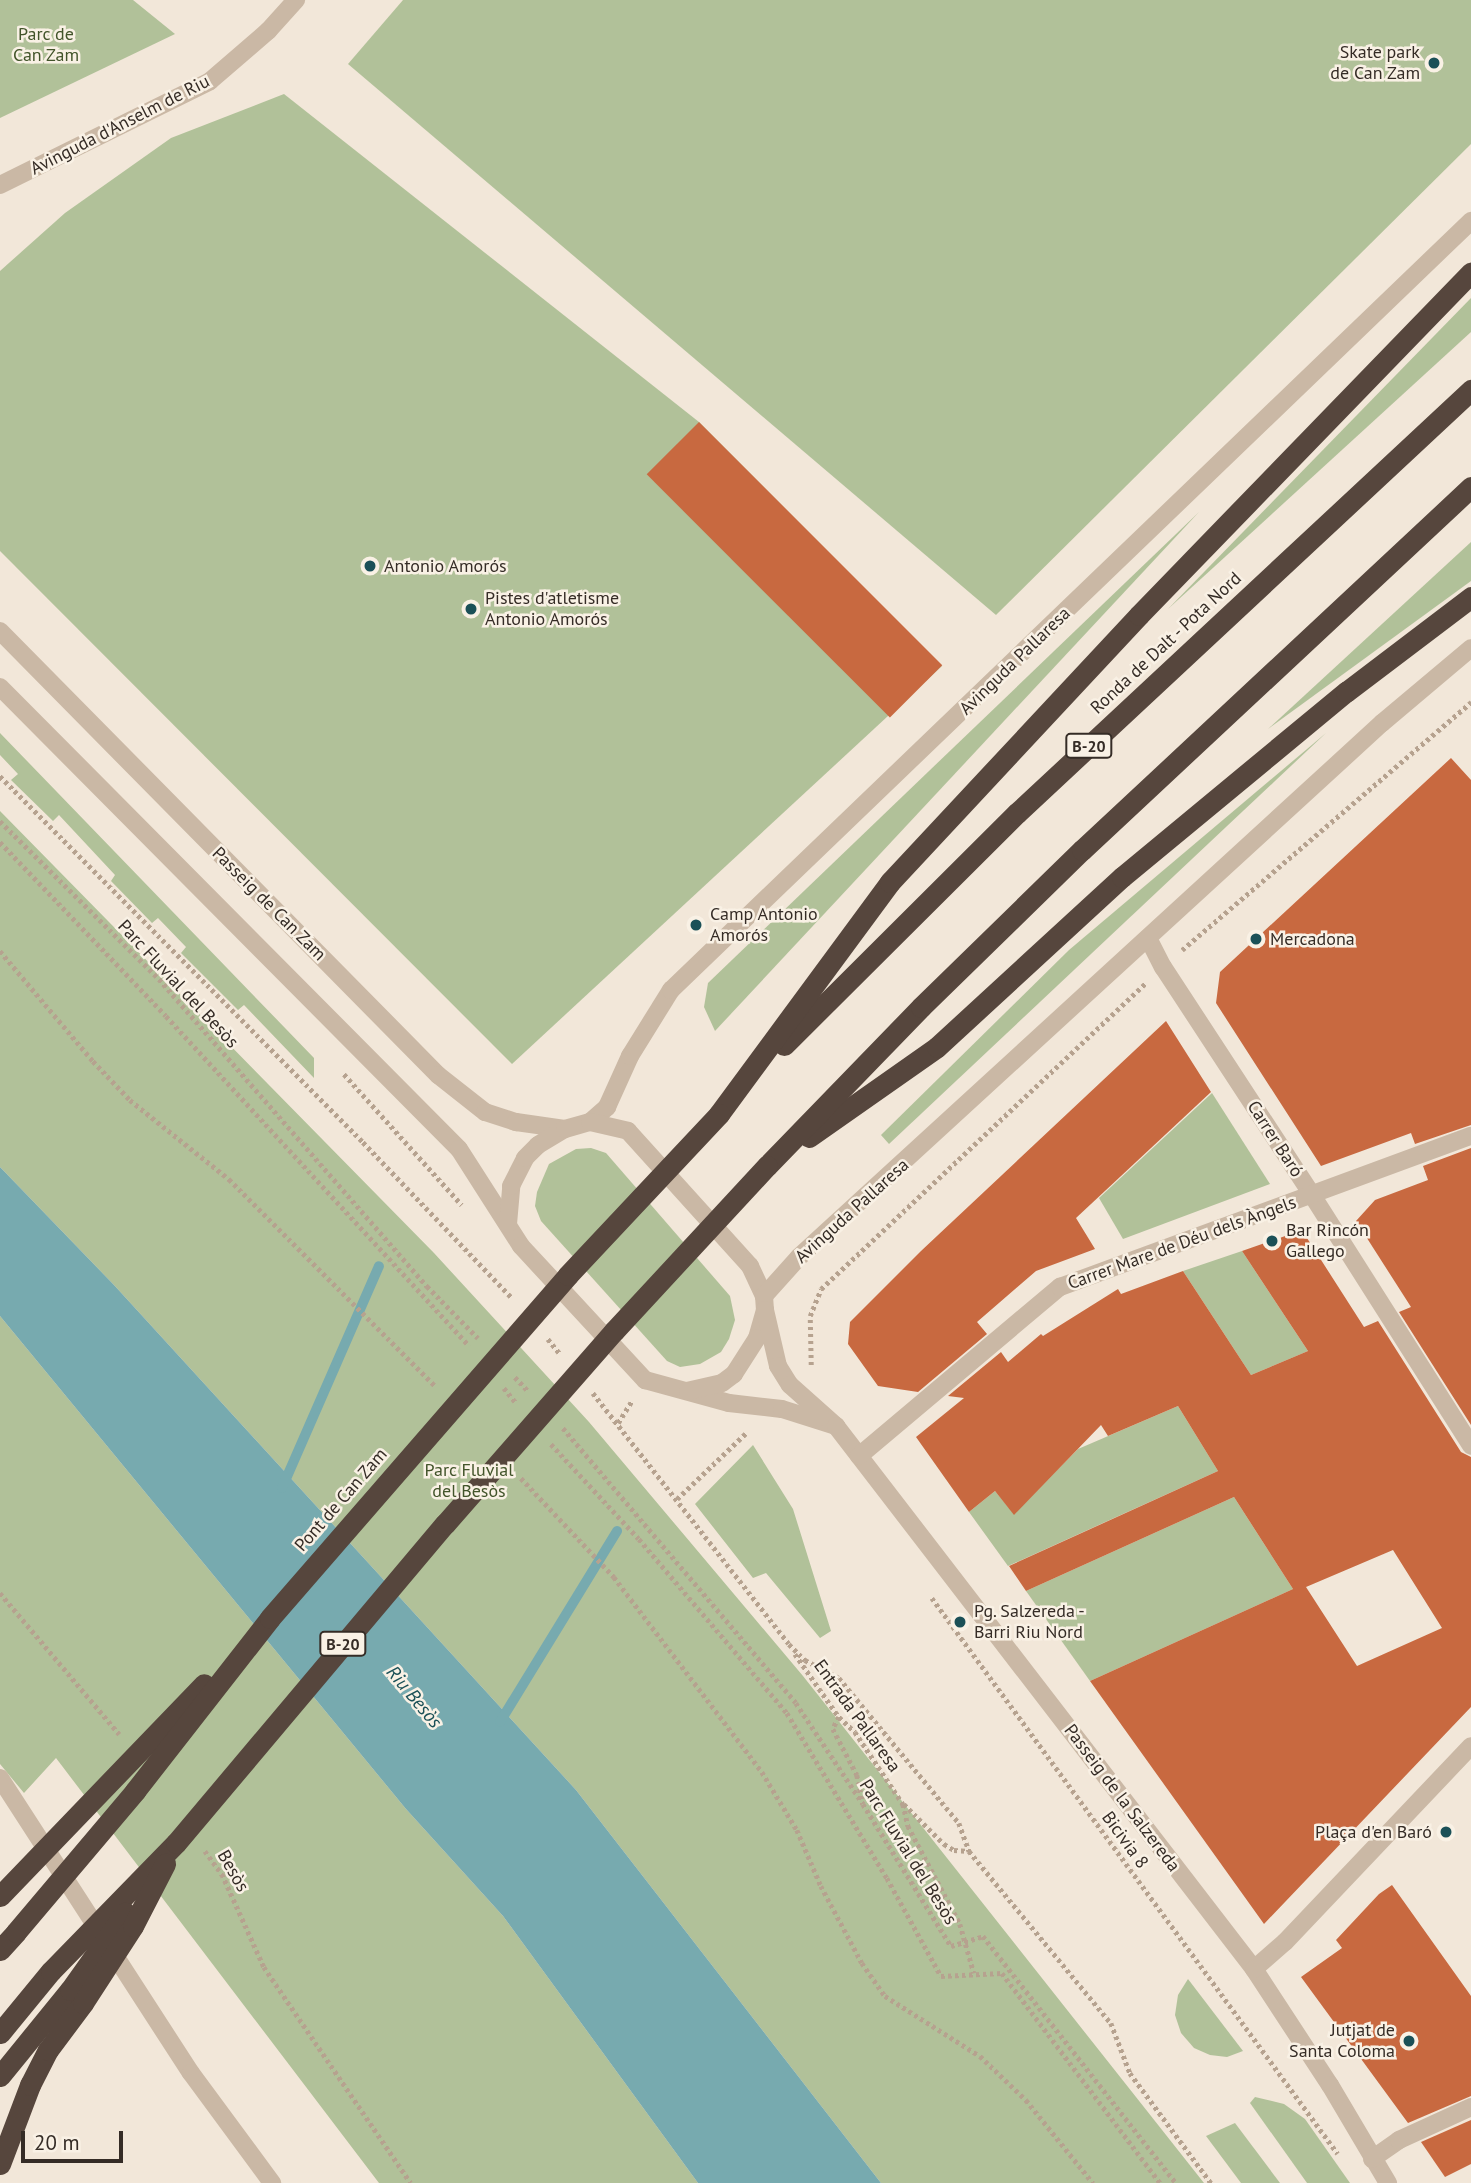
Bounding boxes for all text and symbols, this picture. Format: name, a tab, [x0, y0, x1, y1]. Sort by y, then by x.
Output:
park label: Parc de Can Zam	[13, 24, 79, 66]
place label: Skate park de Can Zam	[1330, 42, 1420, 84]
marker: Skate park de Can Zam	[1426, 55, 1442, 71]
street label: Avinguda d'Anselm de Riu	[27, 70, 213, 180]
place label: Antonio Amorós	[384, 555, 507, 577]
marker: Antonio Amorós	[362, 558, 378, 574]
street label: Ronda de Dalt - Pota Nord	[1085, 567, 1247, 719]
place label: Pistes d'atletisme Antonio Amorós	[485, 588, 619, 630]
marker: Pistes d'atletisme Antonio Amorós	[463, 601, 479, 617]
street label: Avinguda Pallaresa	[955, 603, 1075, 719]
road number: B-20	[1064, 734, 1114, 758]
street label: Passeig de Can Zam	[208, 843, 330, 965]
place label: Camp Antonio Amorós	[710, 904, 818, 946]
street label: Parc Fluvial del Besòs	[113, 915, 243, 1053]
marker: Camp Antonio Amorós	[688, 917, 704, 933]
place label: Mercadona	[1270, 928, 1355, 950]
marker: Mercadona	[1248, 931, 1264, 947]
street label: Carrer Baró	[1242, 1097, 1308, 1181]
street label: Avinguda Pallaresa	[791, 1154, 913, 1268]
street label: Carrer Mare de Déu dels Àngels	[1065, 1191, 1299, 1295]
place label: Bar Rincón Gallego	[1286, 1220, 1369, 1262]
marker: Bar Rincón Gallego	[1264, 1233, 1280, 1249]
street label: Pont de Can Zam	[290, 1444, 392, 1556]
park label: Parc Fluvial del Besòs	[424, 1460, 514, 1502]
place label: Pg. Salzereda - Barri Riu Nord	[974, 1601, 1088, 1644]
marker: Pg. Salzereda - Barri Riu Nord	[952, 1614, 968, 1630]
road number: B-20	[318, 1632, 368, 1656]
street label: Entrada Pallaresa	[809, 1656, 905, 1776]
water label: Riu Besòs	[381, 1661, 447, 1733]
street label: Passeig de la Salzereda	[1059, 1720, 1185, 1876]
street label: Parc Fluvial del Besòs	[854, 1775, 962, 1929]
street label: Bicivia 8	[1097, 1807, 1153, 1873]
place label: Plaça d'en Baró	[1315, 1821, 1432, 1843]
marker: Plaça d'en Baró	[1438, 1824, 1454, 1840]
street label: Besòs	[213, 1846, 253, 1896]
place label: Jutjat de Santa Coloma	[1289, 2020, 1395, 2062]
marker: Jutjat de Santa Coloma	[1401, 2033, 1417, 2049]
scale bar	[24, 2116, 126, 2160]
text: 20 m	[34, 2129, 80, 2156]

